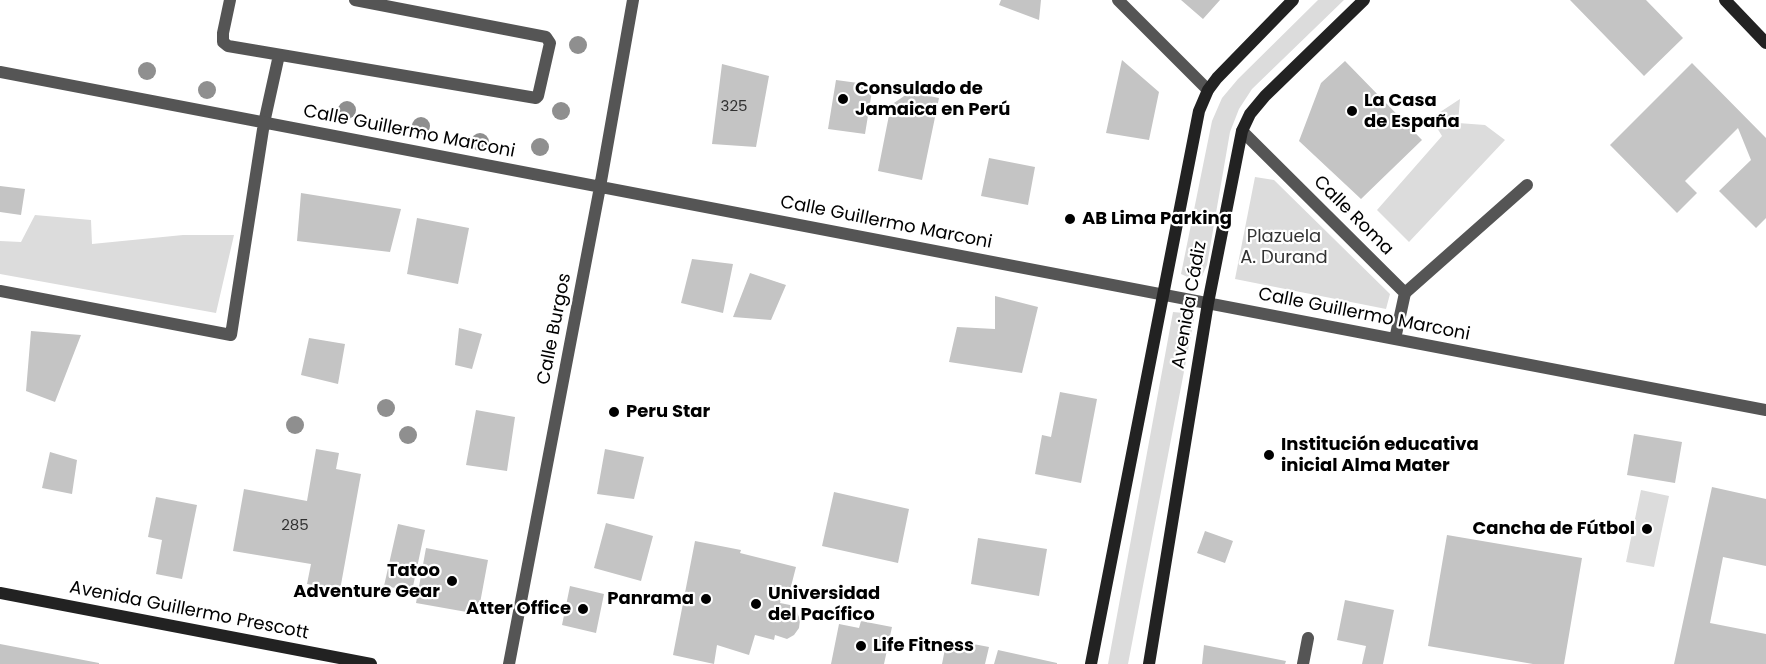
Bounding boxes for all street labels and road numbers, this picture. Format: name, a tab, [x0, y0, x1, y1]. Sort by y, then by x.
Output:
street label: Calle Guillermo Marconi	[301, 101, 517, 163]
street label: Calle Roma	[1309, 172, 1397, 260]
street label: Calle Guillermo Marconi	[778, 192, 994, 254]
street label: Avenida Cádiz	[1168, 239, 1212, 371]
street label: Calle Burgos	[534, 271, 576, 387]
street label: Calle Guillermo Marconi	[1256, 284, 1472, 346]
street label: Avenida Guillermo Prescott	[68, 577, 310, 645]

